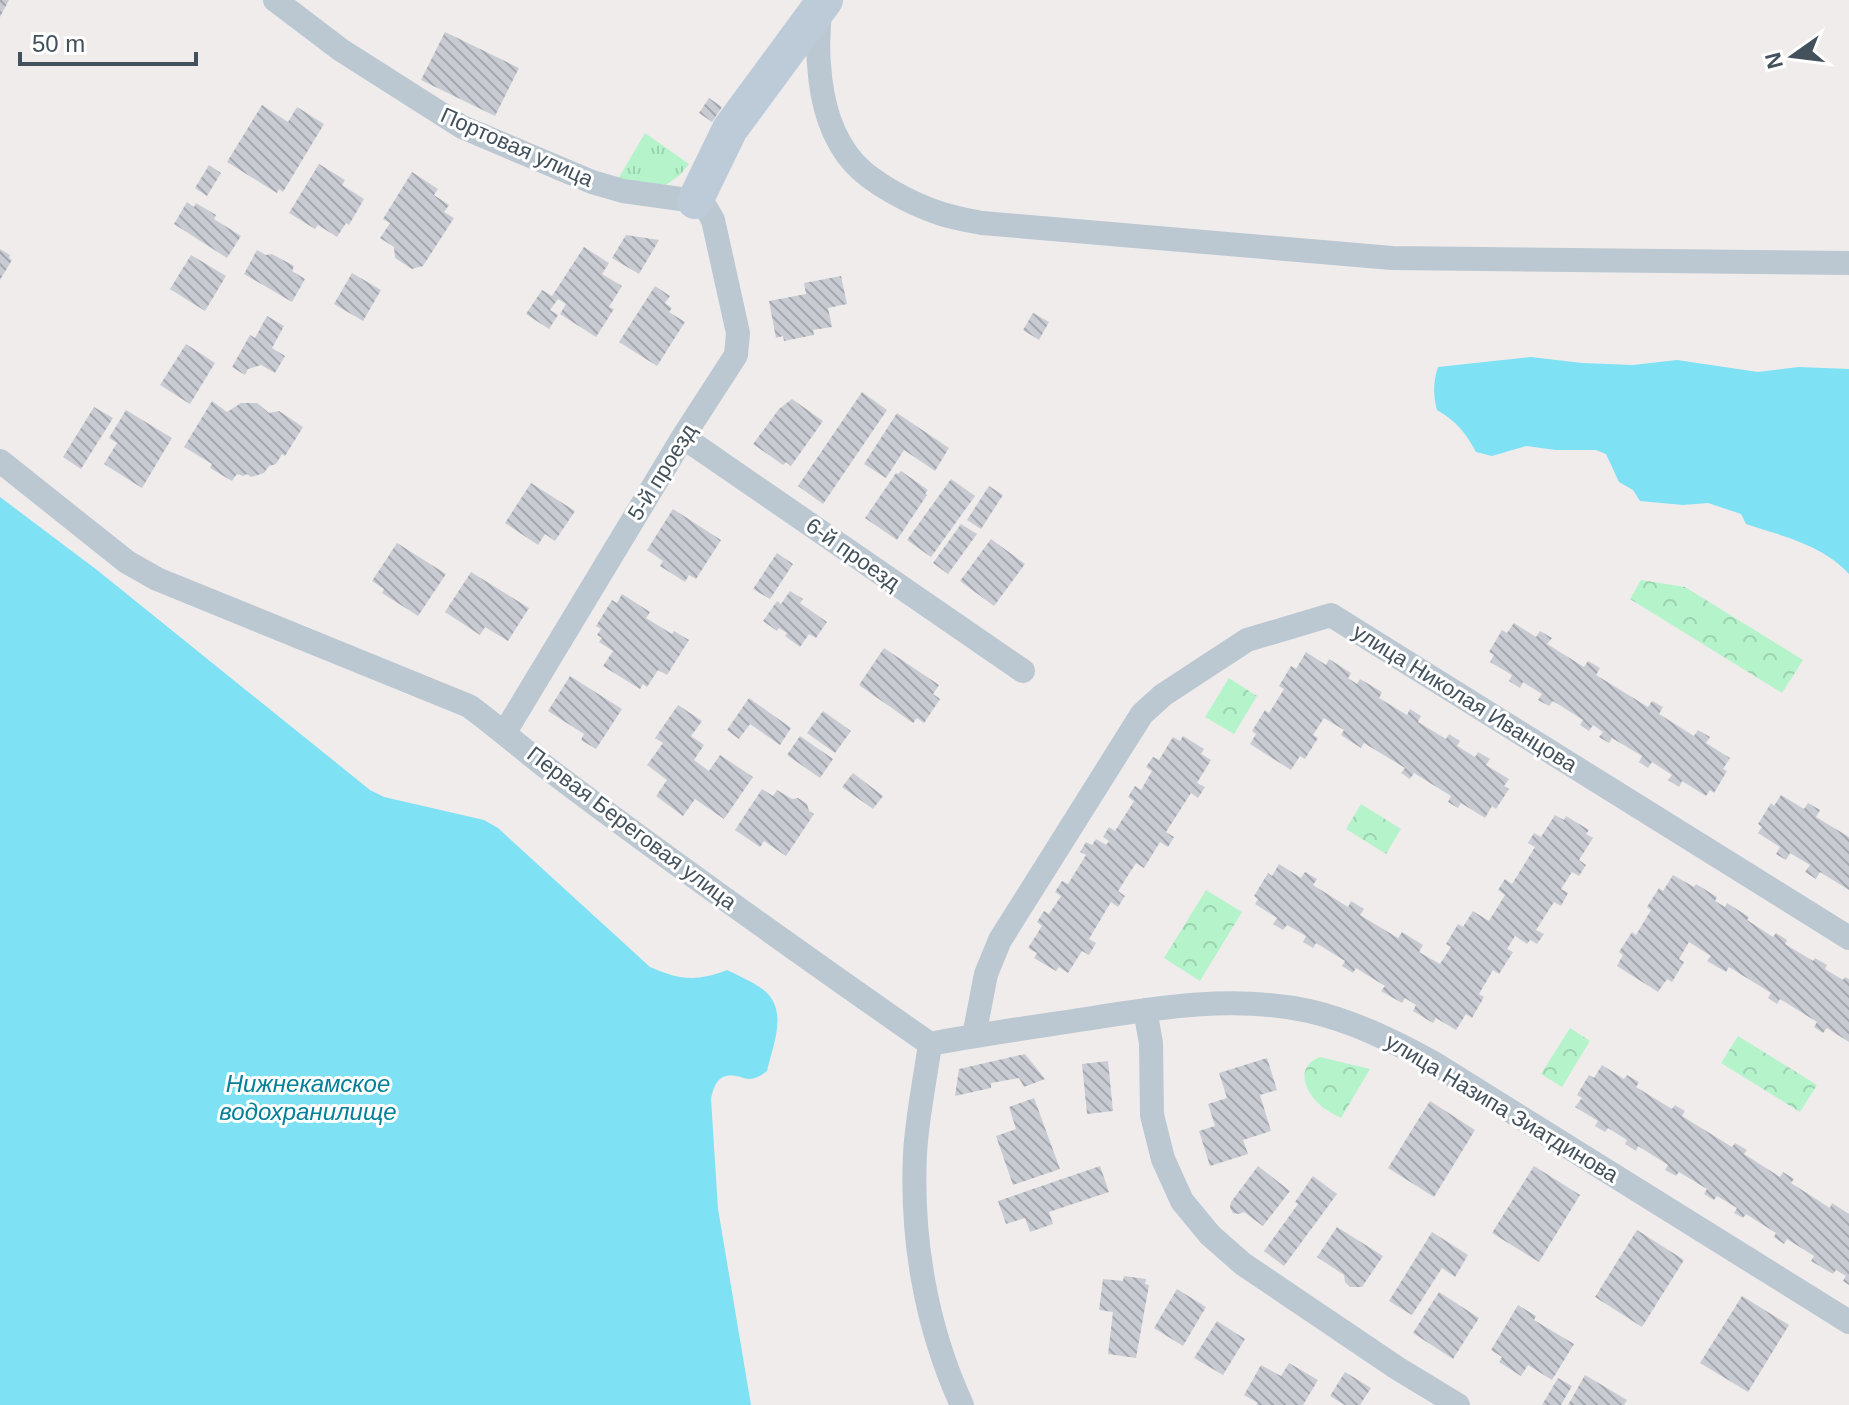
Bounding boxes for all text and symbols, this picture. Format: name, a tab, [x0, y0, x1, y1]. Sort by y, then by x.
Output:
scale bar	[20, 16, 196, 66]
north arrow	[1753, 16, 1833, 96]
text: 50 m	[32, 30, 85, 57]
text: N	[1760, 50, 1788, 71]
street label: Портовая улица	[437, 102, 598, 192]
street label: 5-й проезд	[623, 419, 701, 525]
street label: 6-й проезд	[801, 513, 905, 595]
street label: улица Николая Иванцова	[1348, 619, 1582, 778]
street label: Первая Береговая улица	[523, 741, 742, 915]
street label: улица Назипа Зиатдинова	[1381, 1029, 1624, 1188]
water label: Нижнекамское водохранилище	[219, 1070, 397, 1125]

